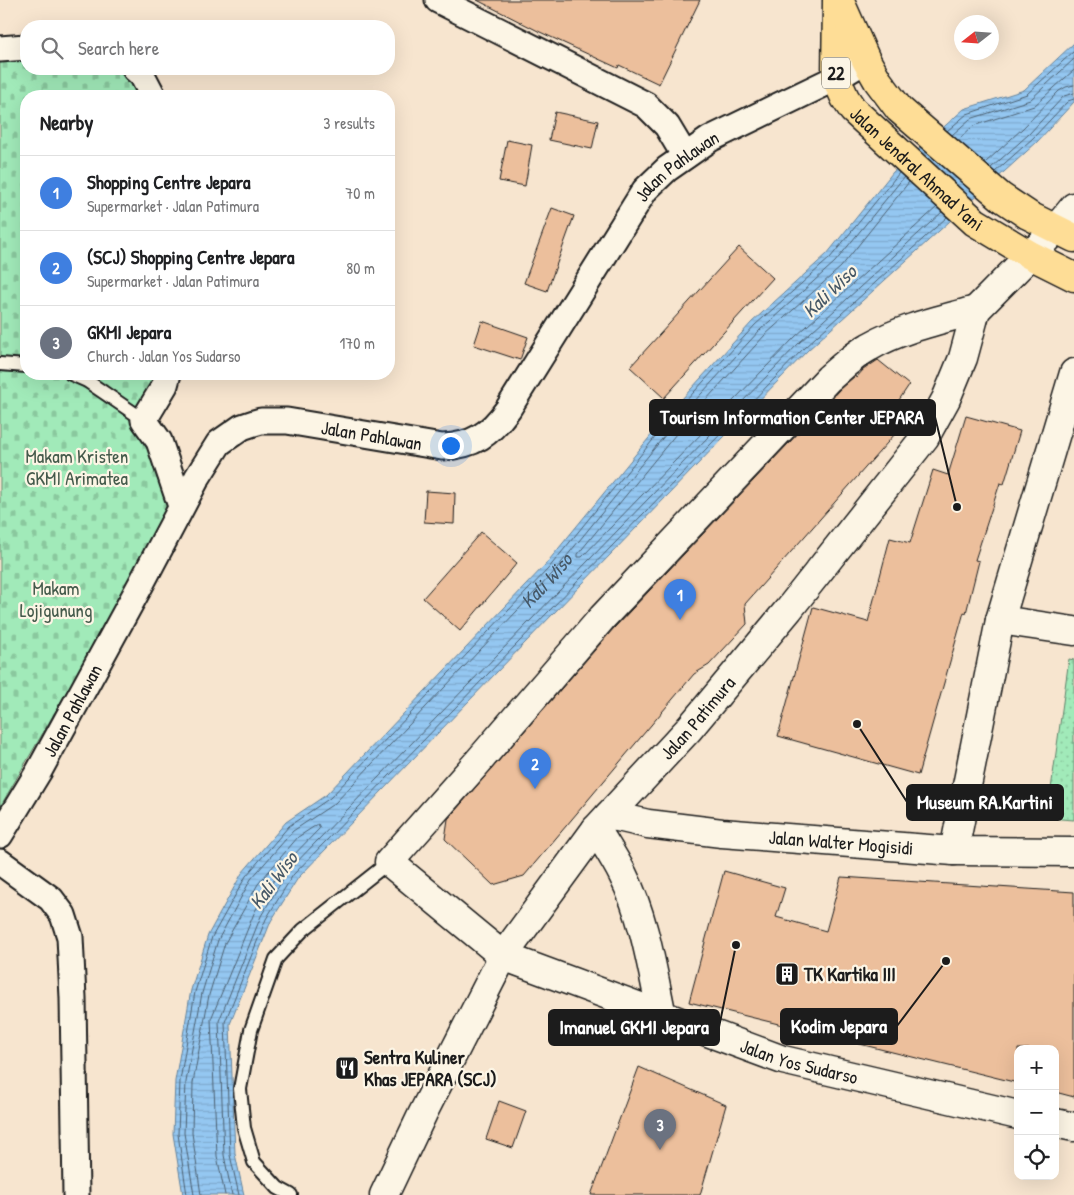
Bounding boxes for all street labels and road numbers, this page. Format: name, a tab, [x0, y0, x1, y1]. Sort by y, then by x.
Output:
road number: 22	[822, 58, 850, 88]
street label: Jalan Jendral Ahmad Yani	[844, 101, 988, 237]
street label: Jalan Pahlawan	[628, 124, 723, 206]
street label: Jalan Pahlawan	[319, 414, 424, 456]
street label: Jalan Pahlawan	[36, 659, 108, 761]
street label: Jalan Patimura	[654, 670, 741, 765]
street label: Jalan Walter Mogisidi	[768, 824, 914, 861]
street label: Jalan Yos Sudarso	[737, 1032, 861, 1090]

